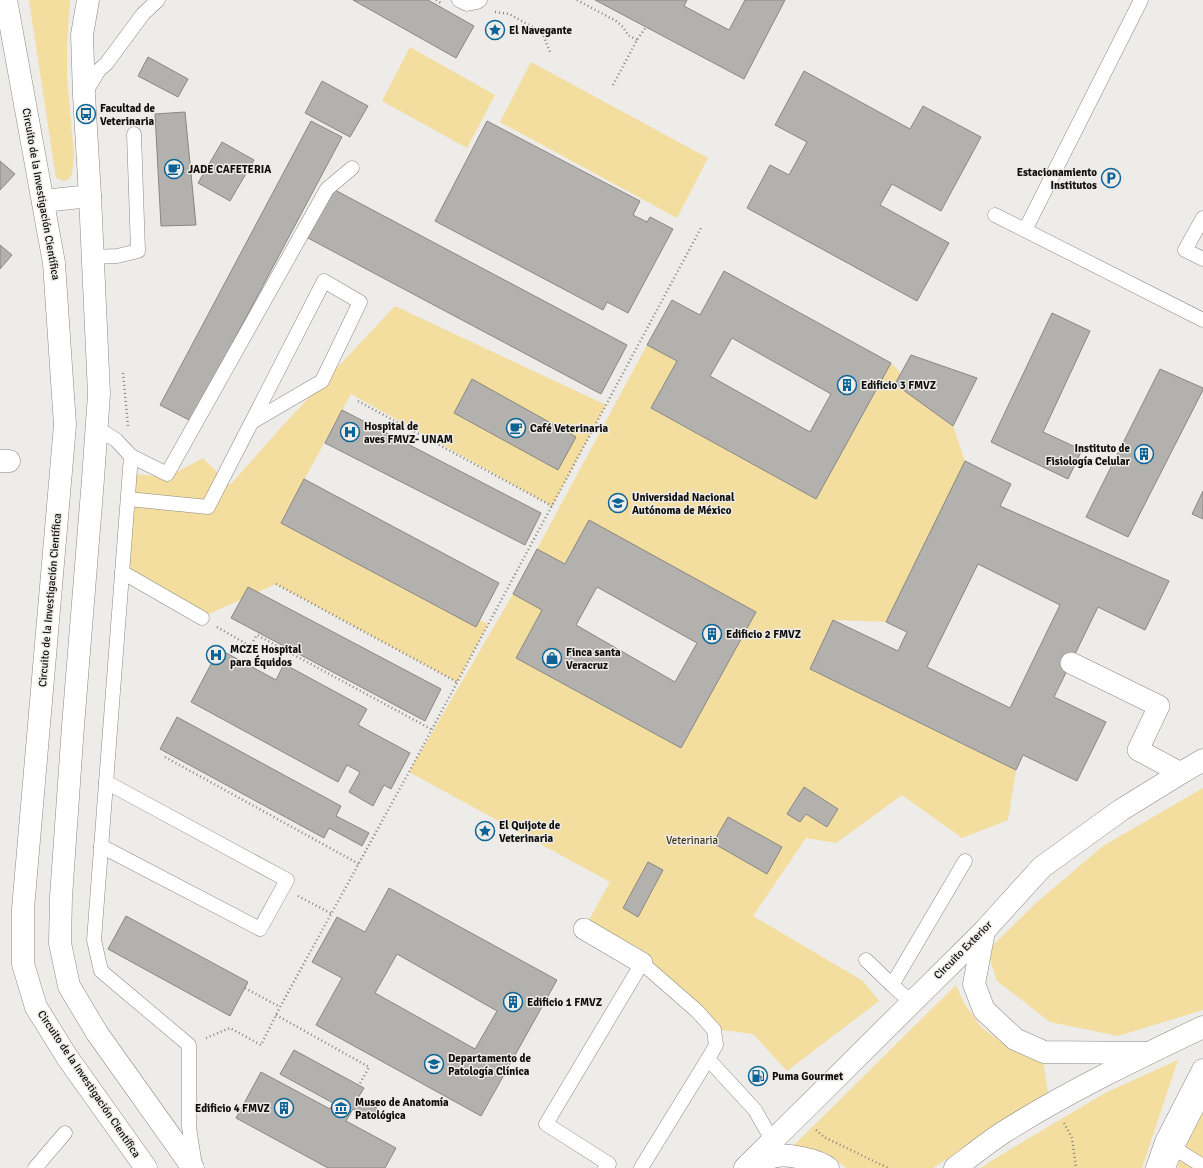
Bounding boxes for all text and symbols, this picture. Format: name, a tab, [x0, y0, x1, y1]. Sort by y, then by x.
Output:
place icon: El Navegante	[484, 19, 506, 41]
place label: El Navegante	[509, 24, 573, 37]
place label: Facultad de Veterinaria	[100, 102, 156, 128]
bus stop icon: Facultad de Veterinaria	[75, 103, 97, 125]
street label: Circuito de la Investigación Científica	[19, 107, 63, 281]
cafe icon: JADE CAFETERIA	[163, 158, 185, 180]
place label: JADE CAFETERIA	[188, 163, 271, 176]
place label: Estacionamiento Institutos	[1017, 166, 1097, 192]
parking icon: Estacionamiento Institutos	[1100, 167, 1122, 189]
building icon: Edificio 3 FMVZ	[836, 374, 858, 396]
place label: Edificio 3 FMVZ	[861, 379, 936, 392]
cafe icon: Café Veterinaria	[505, 417, 527, 439]
place label: Hospital de aves FMVZ- UNAM	[364, 420, 453, 446]
hospital icon: Hospital de aves FMVZ- UNAM	[339, 421, 361, 443]
place label: Café Veterinaria	[530, 422, 609, 435]
place label: Instituto de Fisiología Celular	[1046, 442, 1131, 468]
building icon: Instituto de Fisiología Celular	[1133, 443, 1155, 465]
place label: Universidad Nacional Autónoma de México	[632, 491, 735, 517]
school or university icon: Universidad Nacional Autónoma de México	[607, 492, 629, 514]
street label: Circuito de la Investigación Científica	[36, 512, 64, 687]
building icon: Edificio 2 FMVZ	[701, 623, 723, 645]
place label: Edificio 2 FMVZ	[726, 628, 801, 641]
place label: MCZE Hospital para Équidos	[230, 643, 302, 669]
hospital icon: MCZE Hospital para Équidos	[205, 644, 227, 666]
place label: Finca santa Veracruz	[566, 646, 621, 672]
shop icon: Finca santa Veracruz	[541, 647, 563, 669]
place label: El Quijote de Veterinaria	[499, 819, 561, 845]
place icon: El Quijote de Veterinaria	[474, 820, 496, 842]
park label: Veterinaria	[666, 834, 718, 847]
street label: Circuito Exterior	[931, 918, 995, 982]
building icon: Edificio 1 FMVZ	[502, 991, 524, 1013]
place label: Edificio 1 FMVZ	[527, 996, 602, 1009]
street label: Circuito de la Investigación Científica	[35, 1008, 143, 1160]
place label: Departamento de Patología Clínica	[448, 1052, 531, 1078]
school or university icon: Departamento de Patología Clínica	[423, 1053, 445, 1075]
fuel station icon: Puma Gourmet	[747, 1065, 769, 1087]
place label: Puma Gourmet	[772, 1070, 843, 1083]
place label: Museo de Anatomía Patológica	[355, 1096, 449, 1122]
building icon: Edificio 4 FMVZ	[273, 1097, 295, 1119]
museum icon: Museo de Anatomía Patológica	[330, 1097, 352, 1119]
place label: Edificio 4 FMVZ	[195, 1102, 270, 1115]

